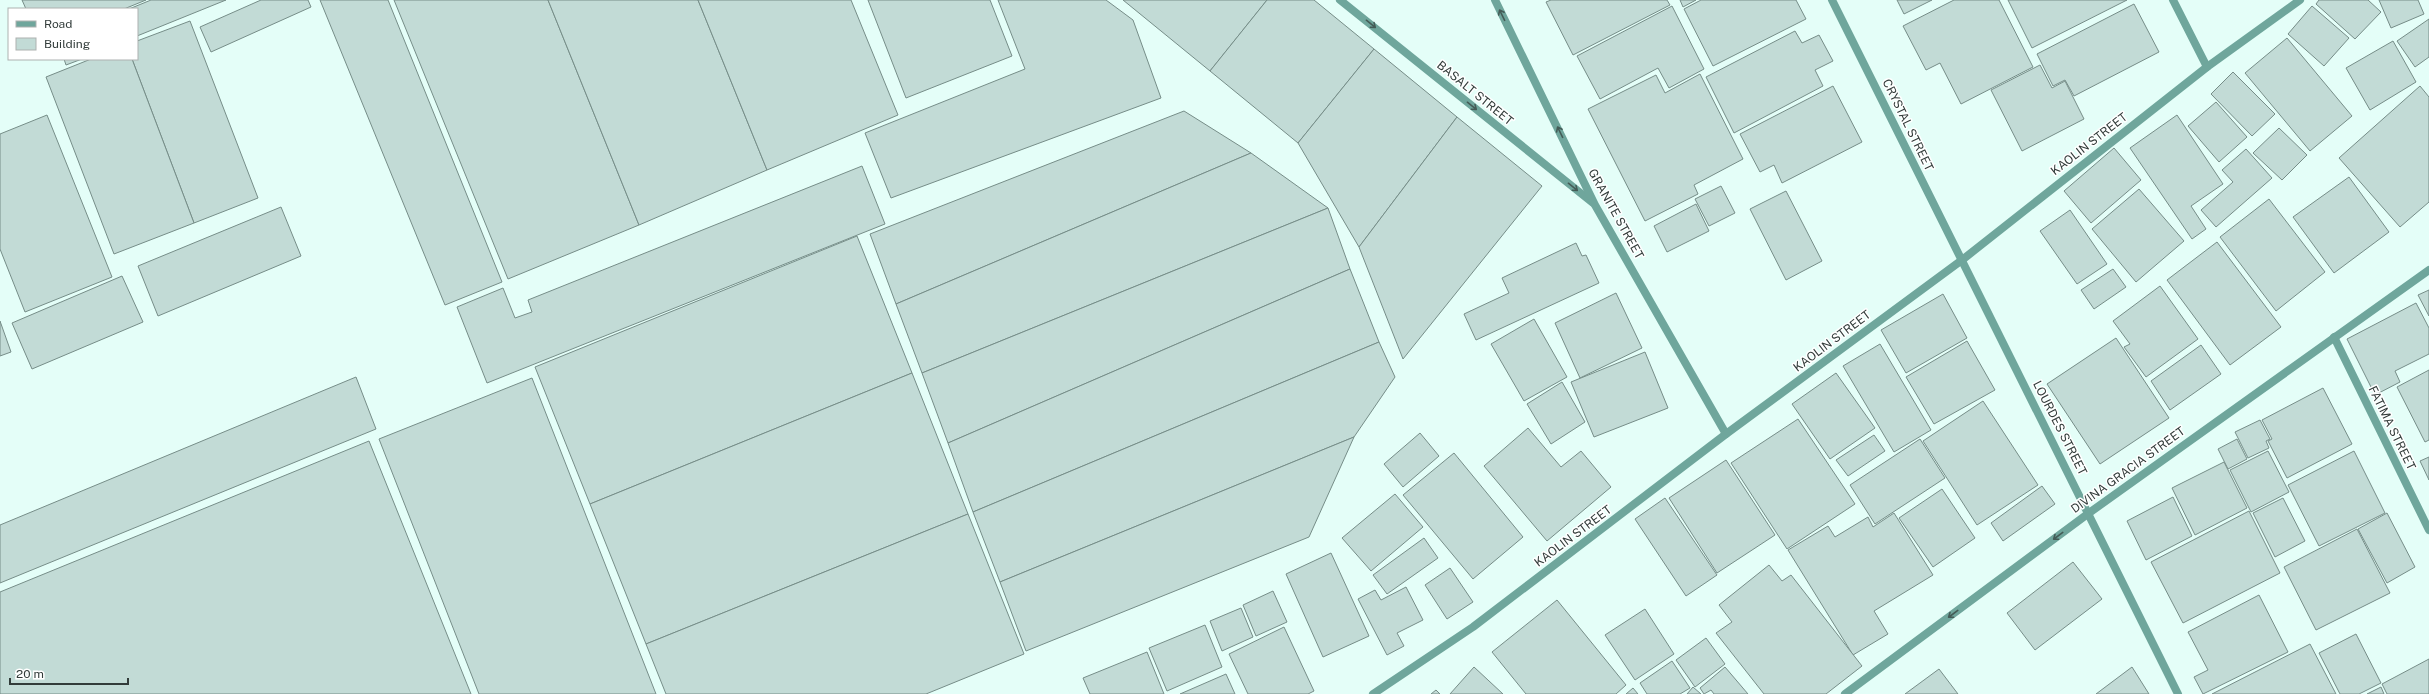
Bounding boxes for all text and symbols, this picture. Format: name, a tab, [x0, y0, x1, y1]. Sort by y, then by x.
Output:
legend	[8, 8, 138, 60]
one-way arrow	[1498, 10, 1505, 22]
text: Road	[44, 17, 72, 31]
one-way arrow	[1365, 20, 1376, 29]
text: Building	[44, 37, 90, 51]
street label: BASALT STREET	[1434, 58, 1516, 128]
street label: CRYSTAL STREET	[1880, 77, 1936, 173]
one-way arrow	[1467, 101, 1477, 110]
street label: KAOLIN STREET	[2048, 110, 2130, 178]
one-way arrow	[1556, 126, 1563, 138]
street label: GRANITE STREET	[1585, 167, 1647, 261]
one-way arrow	[1568, 183, 1579, 192]
street label: KAOLIN STREET	[1791, 307, 1873, 375]
street label: LOURDES STREET	[2030, 378, 2090, 478]
street label: FATIMA STREET	[2366, 384, 2418, 472]
street label: DIVINA GRACIA STREET	[2068, 424, 2188, 516]
street label: KAOLIN STREET	[1532, 502, 1614, 570]
one-way arrow	[2052, 532, 2063, 540]
one-way arrow	[1948, 609, 1959, 618]
scale bar	[10, 660, 128, 686]
text: 20 m	[16, 667, 44, 681]

